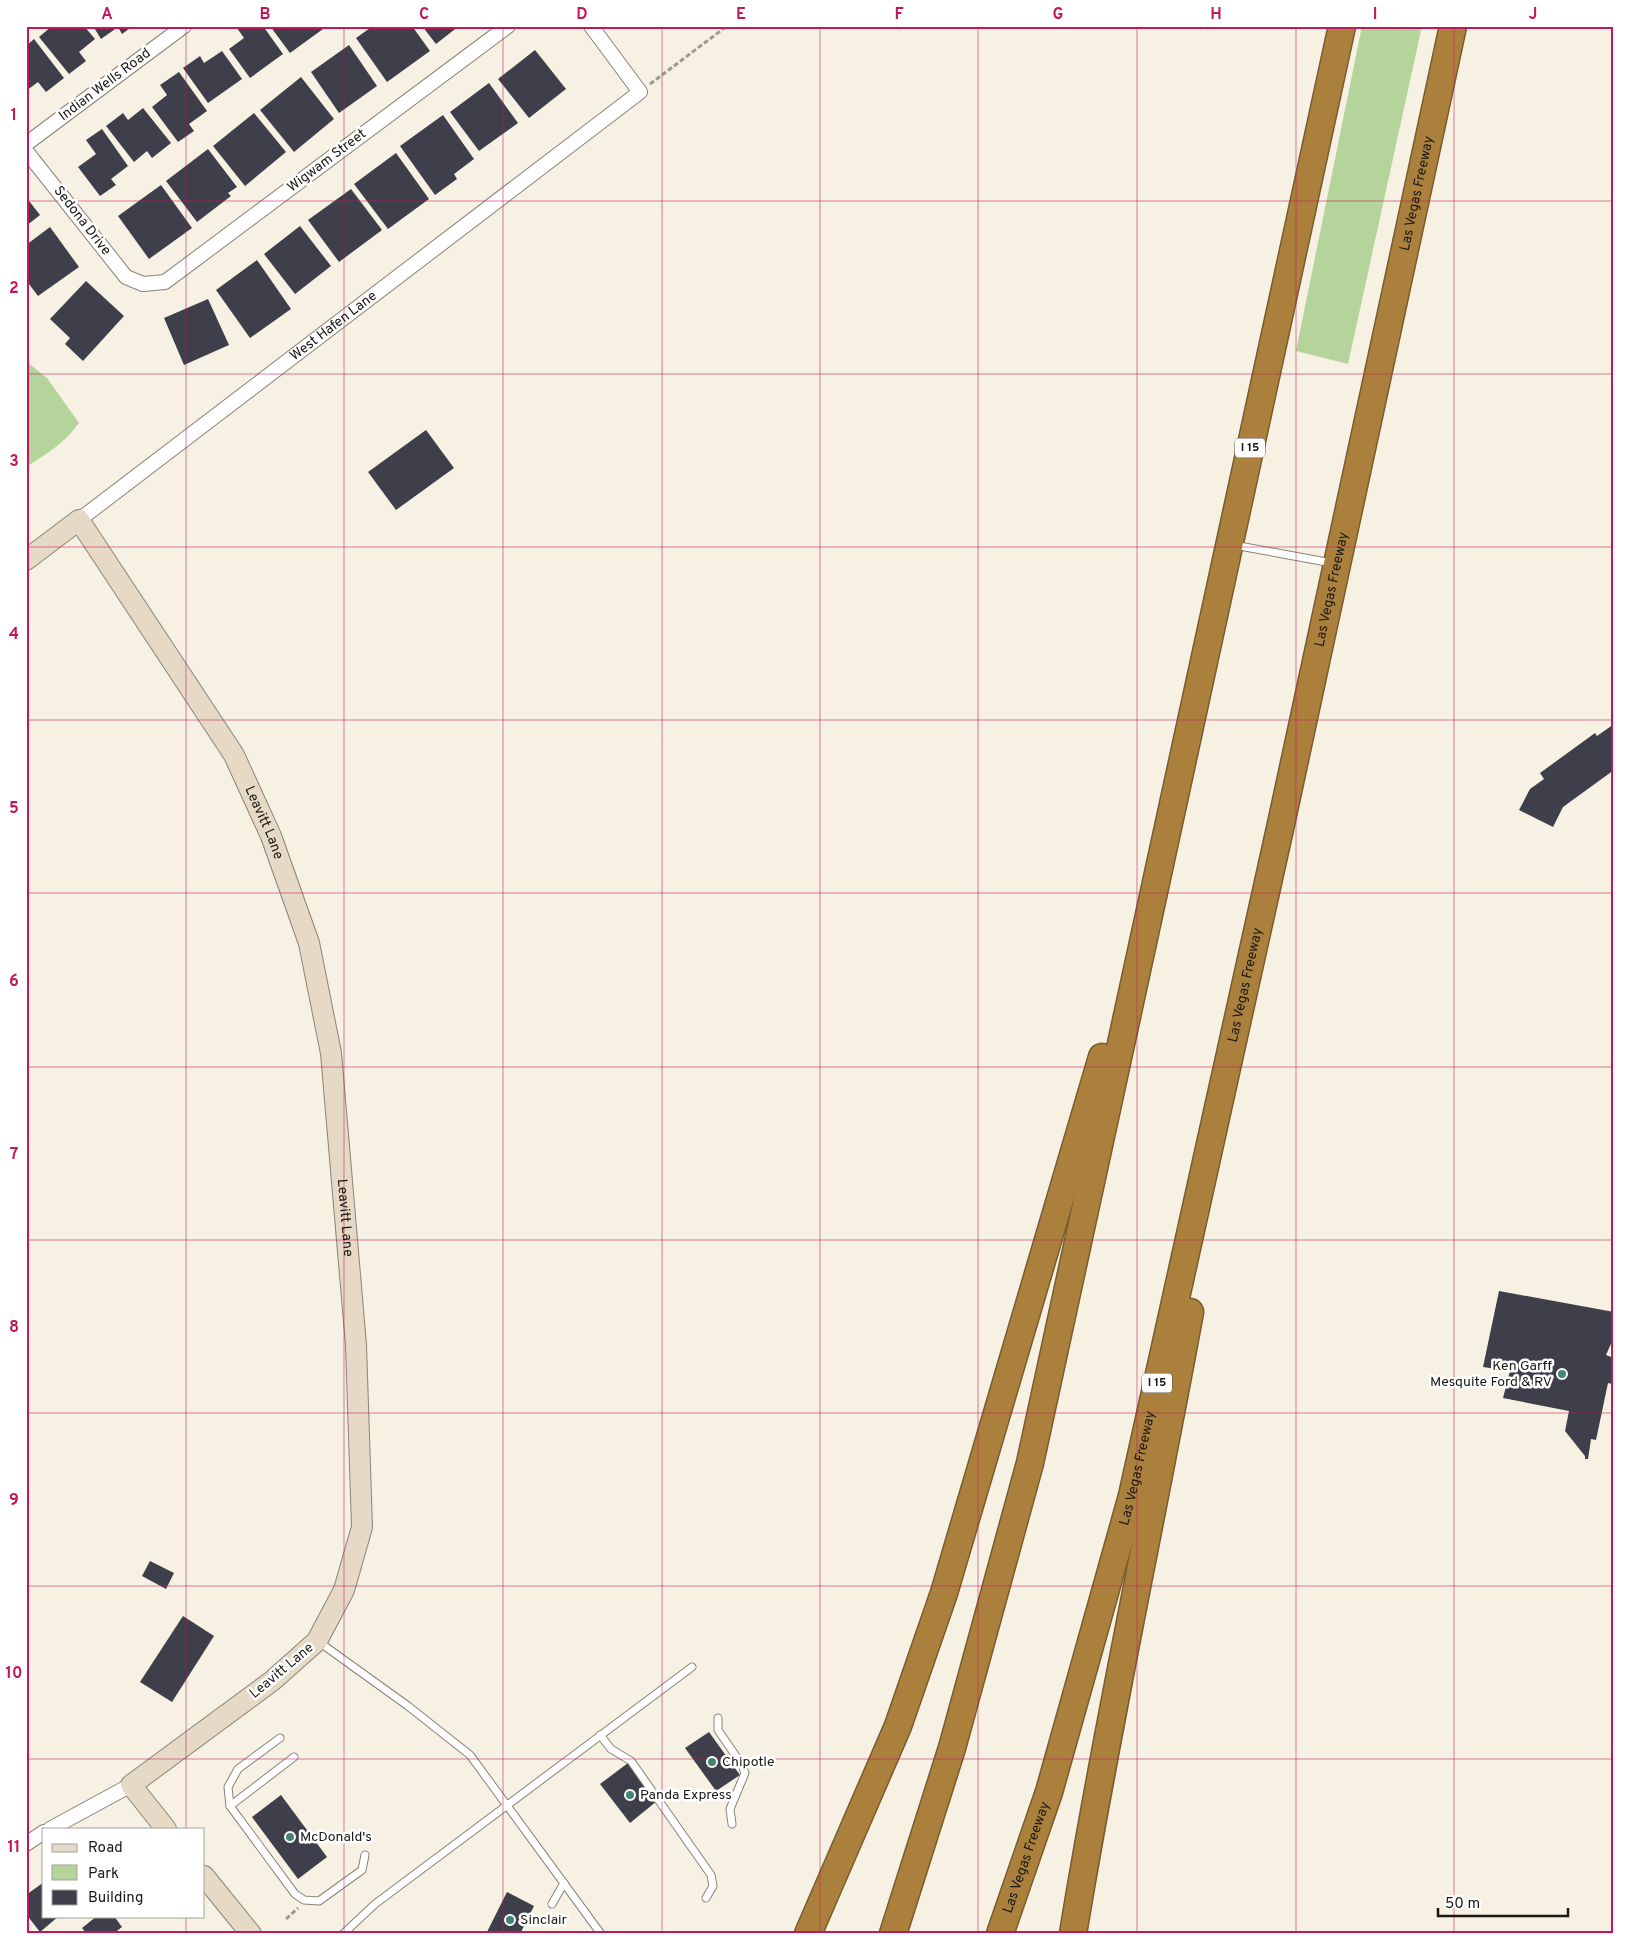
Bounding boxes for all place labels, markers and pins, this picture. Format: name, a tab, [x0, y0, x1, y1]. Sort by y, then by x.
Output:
place label: Ken Garff Mesquite Ford & RV	[1430, 1358, 1553, 1391]
marker: Ken Garff Mesquite Ford & RV	[1556, 1368, 1568, 1380]
place label: Chipotle	[722, 1754, 775, 1771]
marker: Chipotle	[706, 1756, 718, 1768]
place label: Panda Express	[640, 1787, 732, 1804]
marker: Panda Express	[624, 1789, 636, 1801]
place label: McDonald's	[300, 1829, 372, 1846]
marker: McDonald's	[284, 1831, 296, 1843]
place label: Sinclair	[520, 1912, 568, 1929]
marker: Sinclair	[504, 1914, 516, 1926]

